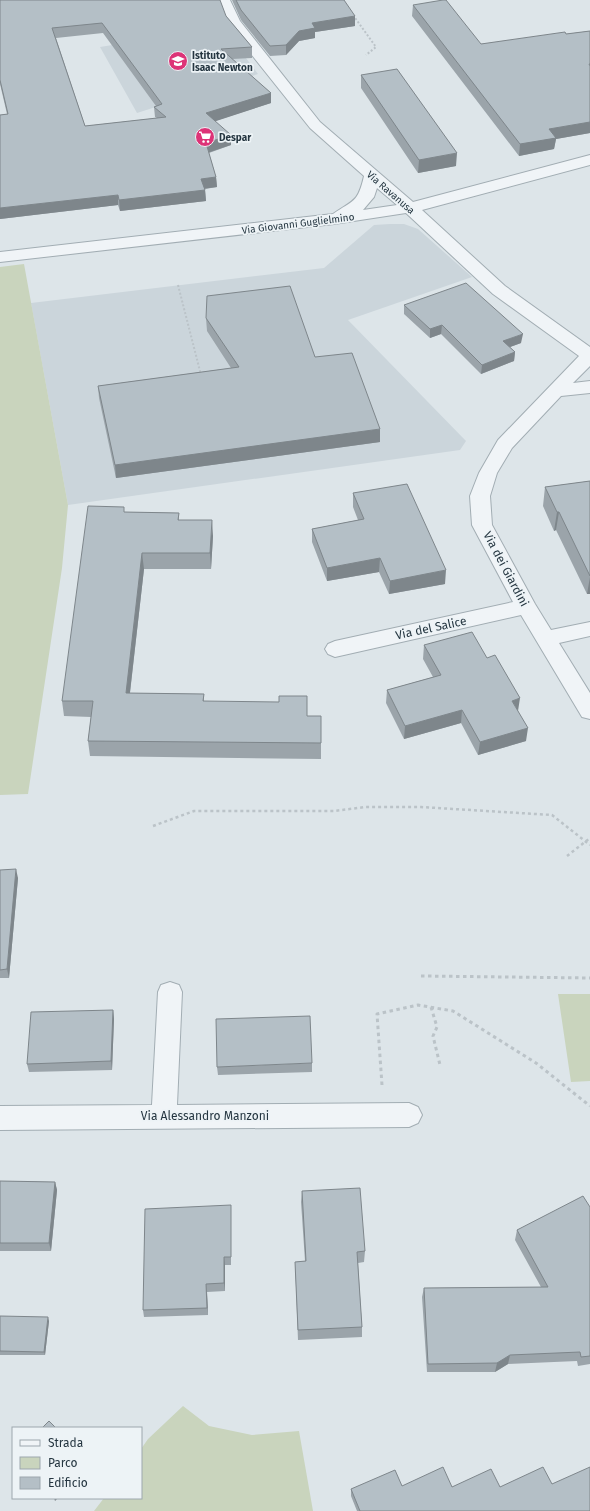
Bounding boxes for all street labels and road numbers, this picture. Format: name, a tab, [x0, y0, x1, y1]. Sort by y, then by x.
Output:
street label: Via Ravanusa	[364, 169, 417, 217]
street label: Via Giovanni Guglielmino	[241, 211, 355, 237]
street label: Via dei Giardini	[480, 529, 532, 609]
street label: Via del Salice	[394, 614, 468, 642]
street label: Via Alessandro Manzoni	[141, 1109, 269, 1123]

